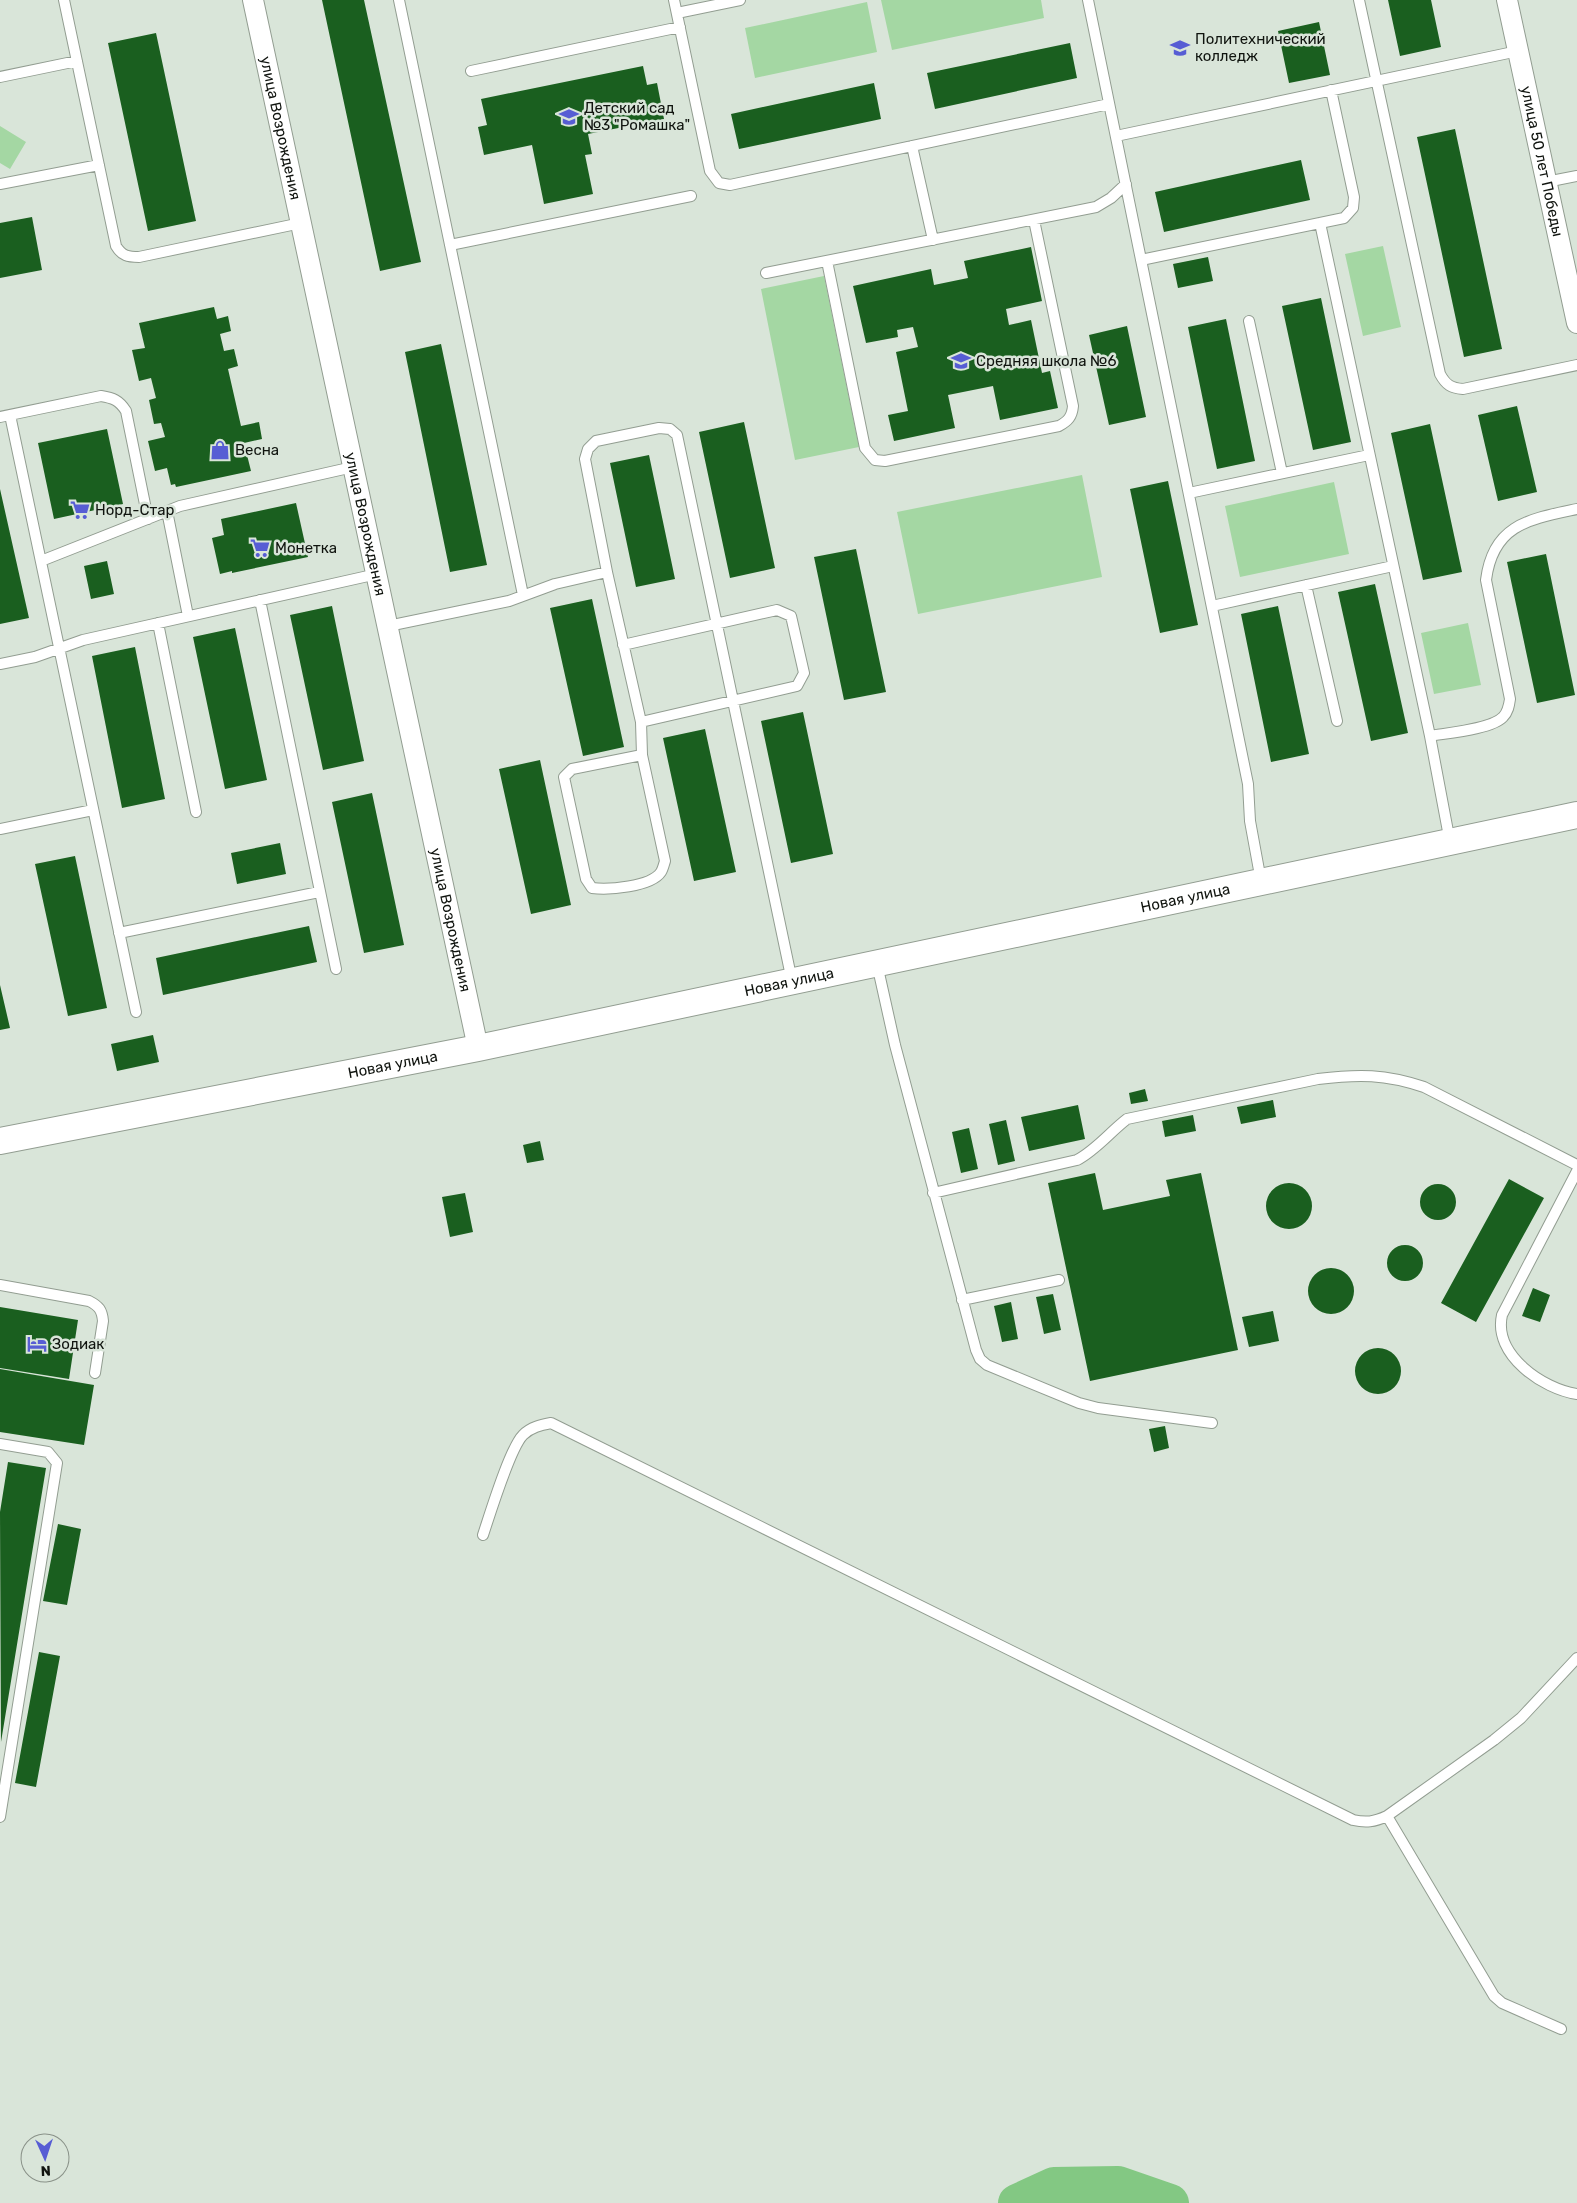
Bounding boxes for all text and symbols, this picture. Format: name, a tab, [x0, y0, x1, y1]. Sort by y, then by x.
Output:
place label: Политехнический колледж	[1195, 30, 1326, 65]
school or university icon: Политехнический колледж	[1169, 37, 1191, 59]
street label: улица Возрождения	[256, 54, 305, 202]
street label: улица 50 лет Победы	[1517, 84, 1567, 238]
place label: Детский сад №3 "Ромашка"	[584, 99, 690, 134]
school or university icon: Детский сад №3 "Ромашка"	[558, 106, 580, 128]
school or university icon: Средняя школа №6	[950, 350, 972, 372]
place label: Средняя школа №6	[976, 352, 1117, 370]
shop icon: Весна	[209, 439, 231, 461]
place label: Весна	[235, 441, 279, 459]
street label: улица Возрождения	[341, 450, 390, 598]
supermarket icon: Норд-Стар	[69, 499, 91, 521]
place label: Норд-Стар	[95, 501, 174, 519]
supermarket icon: Монетка	[249, 537, 271, 559]
place label: Монетка	[275, 539, 337, 557]
street label: улица Возрождения	[426, 846, 475, 994]
street label: Новая улица	[1139, 880, 1232, 916]
street label: Новая улица	[743, 964, 836, 1000]
street label: Новая улица	[346, 1047, 439, 1082]
hotel icon: Зодиак	[26, 1333, 48, 1355]
place label: Зодиак	[52, 1335, 104, 1353]
north arrow	[20, 2133, 70, 2183]
text: N	[40, 2162, 51, 2179]

